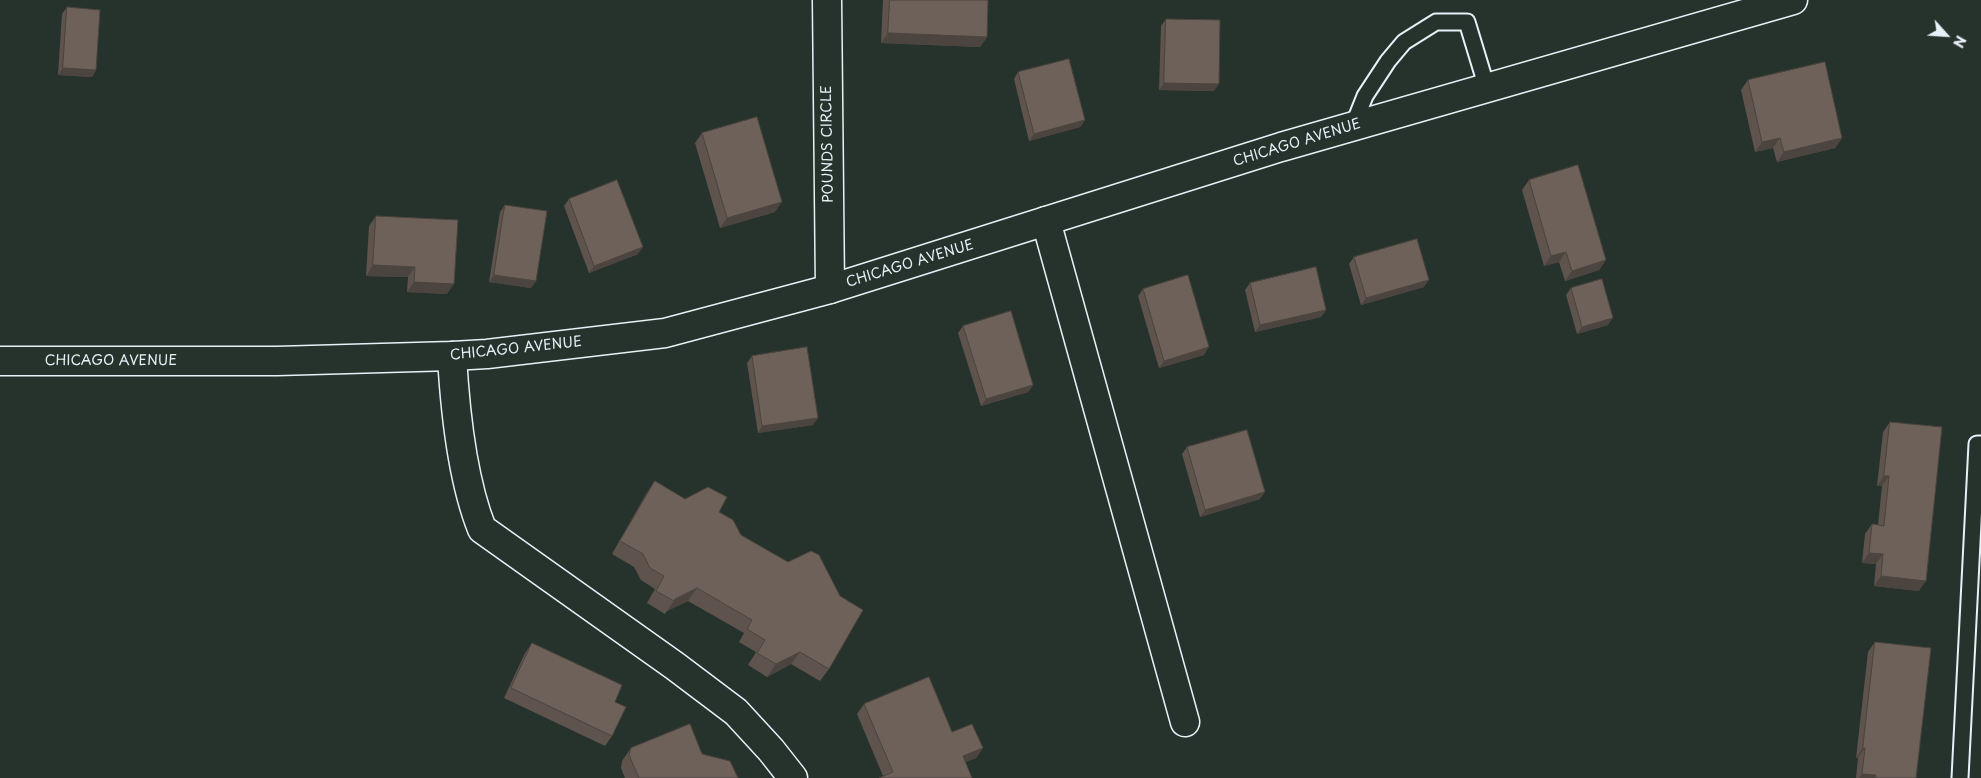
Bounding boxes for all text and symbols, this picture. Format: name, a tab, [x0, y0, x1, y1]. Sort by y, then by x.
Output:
north arrow	[1921, 10, 1971, 60]
text: N	[1948, 32, 1972, 51]
street label: POUNDS CIRCLE	[819, 85, 837, 203]
street label: CHICAGO AVENUE	[1231, 116, 1363, 170]
street label: CHICAGO AVENUE	[844, 237, 976, 291]
street label: CHICAGO AVENUE	[449, 334, 583, 364]
street label: CHICAGO AVENUE	[45, 353, 177, 369]

